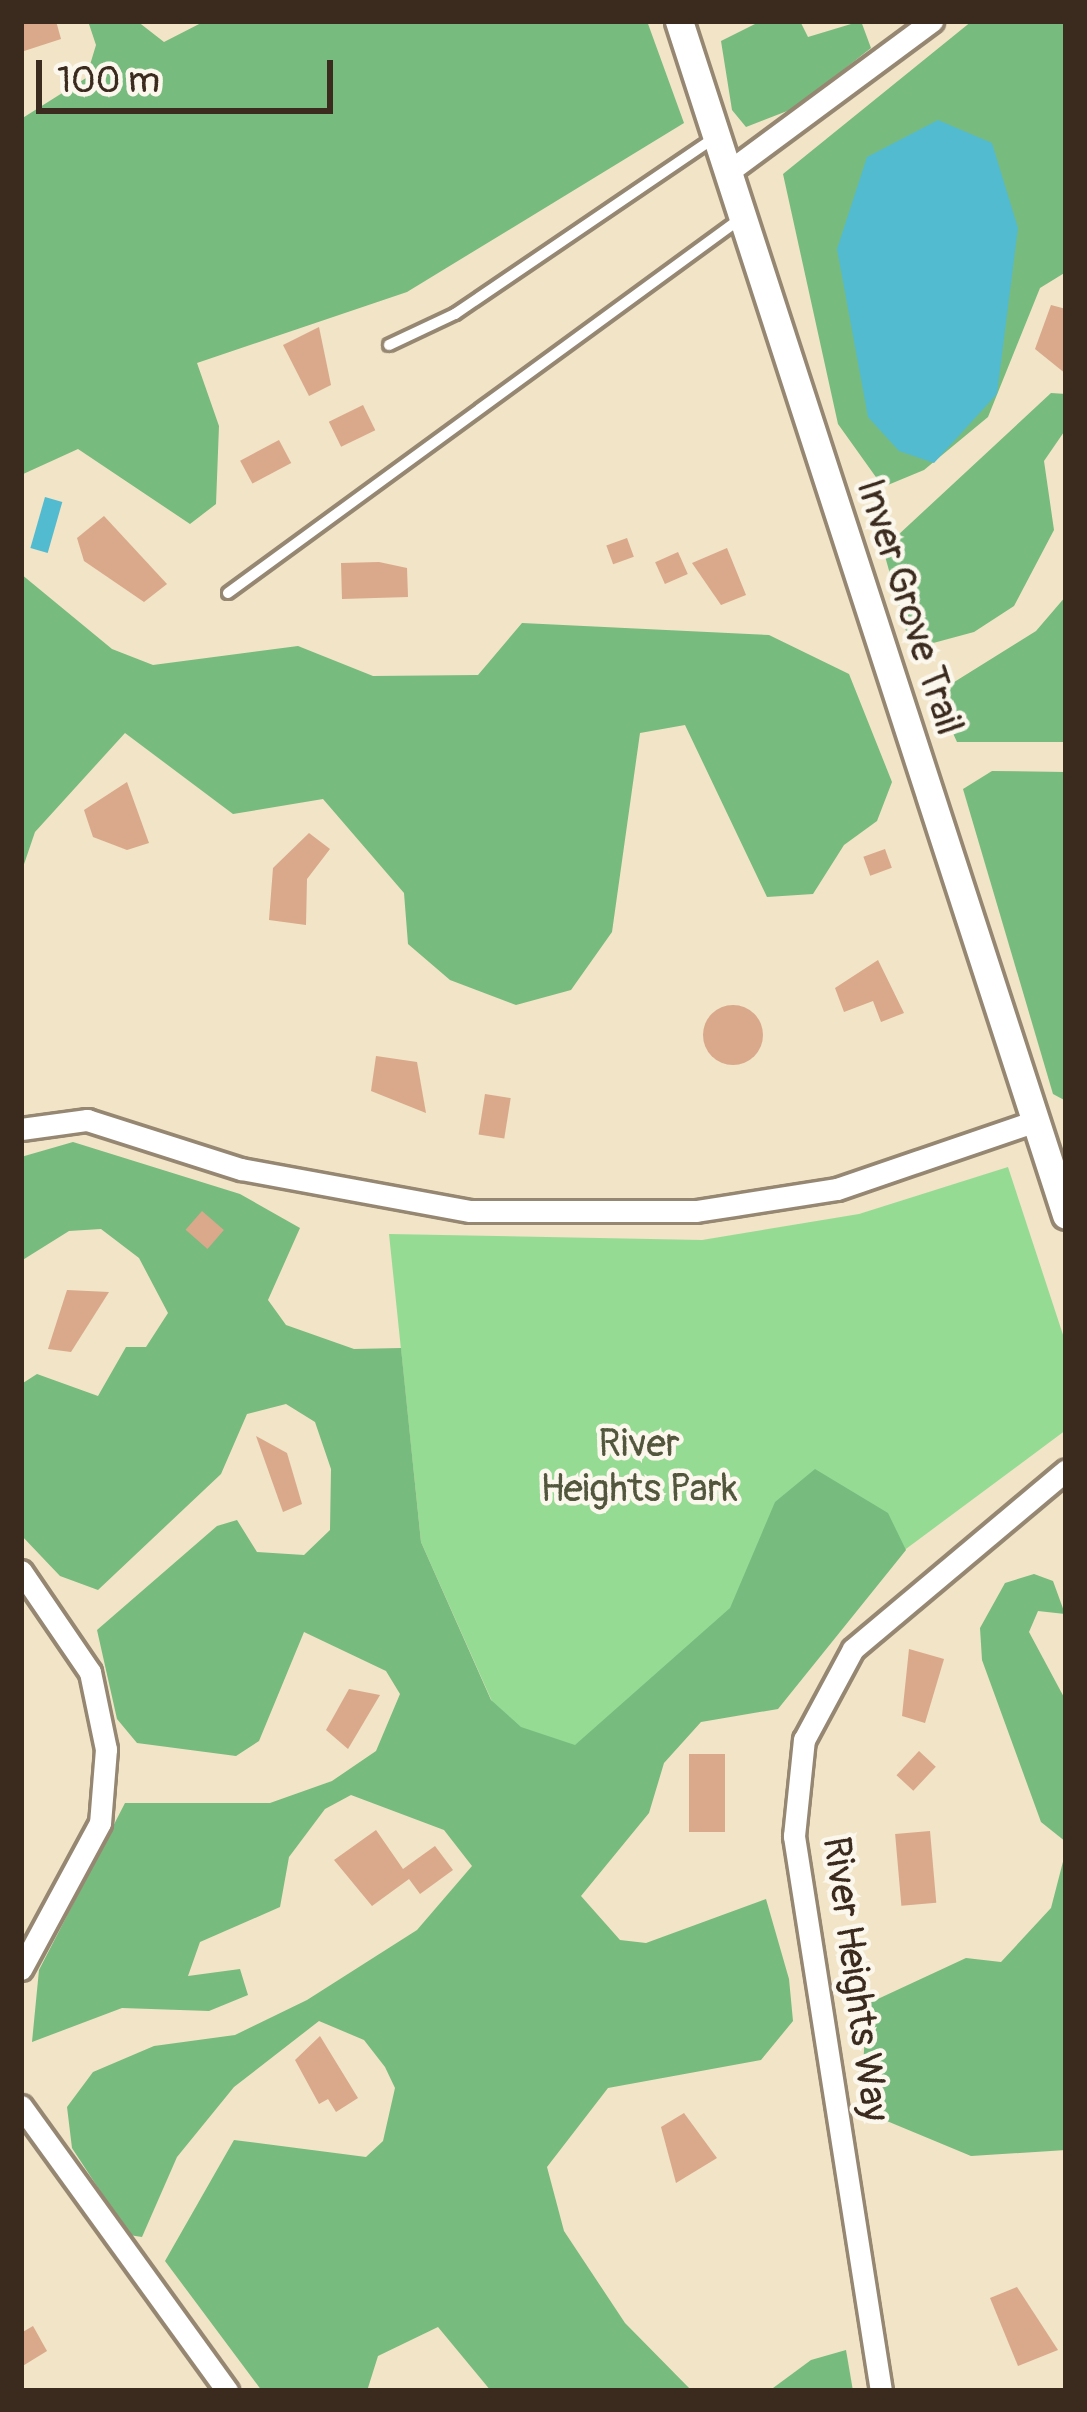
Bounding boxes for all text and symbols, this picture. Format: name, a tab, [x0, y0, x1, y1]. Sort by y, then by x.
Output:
scale bar	[42, 36, 339, 110]
text: 100 m	[57, 58, 160, 103]
street label: Inver Grove Trail	[846, 473, 972, 741]
park label: River Heights Park	[540, 1422, 738, 1513]
street label: River Heights Way	[812, 1834, 898, 2124]

